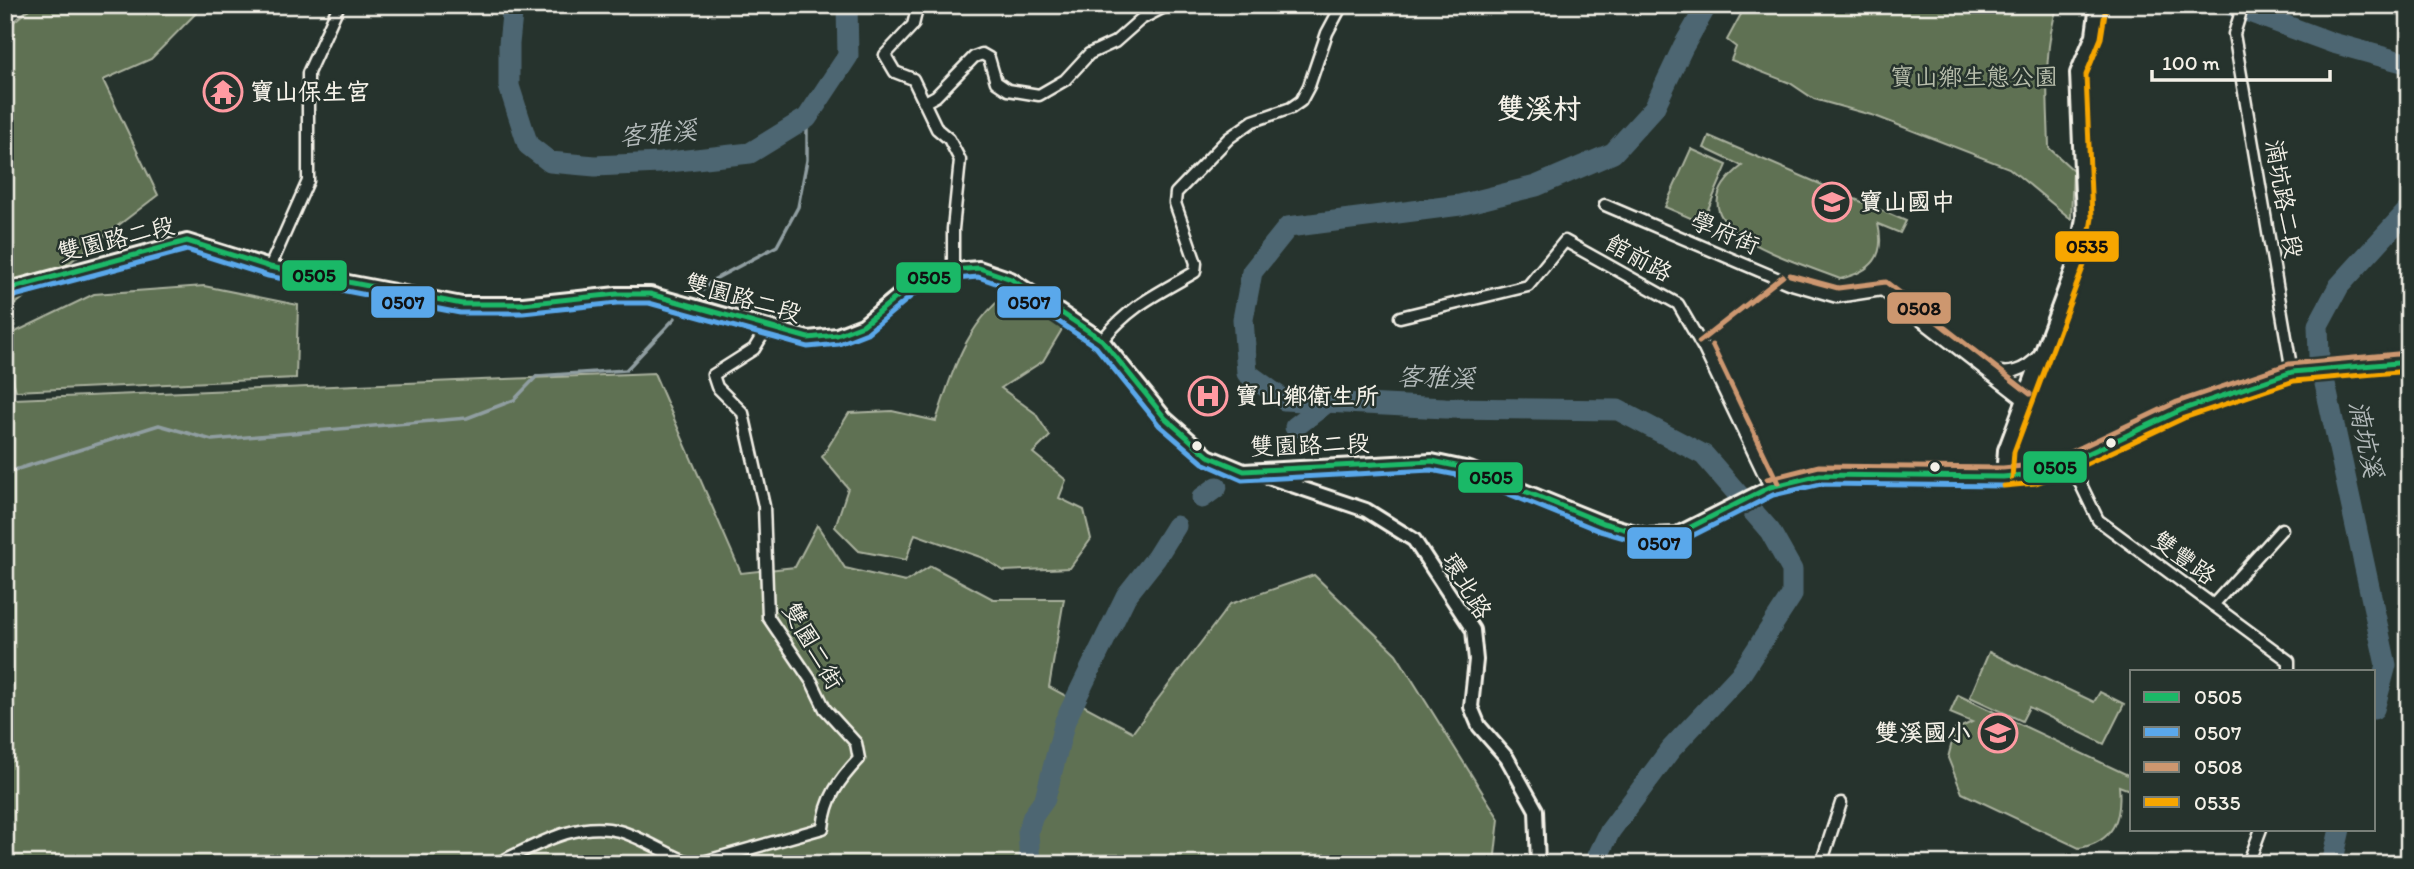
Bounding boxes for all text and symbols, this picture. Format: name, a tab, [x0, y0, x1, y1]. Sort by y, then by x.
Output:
scale bar	[2152, 38, 2330, 82]
text: 100 m	[2162, 50, 2220, 75]
park label: 寶山鄉生態公園	[1890, 62, 2058, 91]
temple icon: 寶山保生宮	[202, 71, 244, 113]
place label: 寶山保生宮	[250, 77, 370, 106]
district label: 雙溪村	[1497, 91, 1581, 125]
water label: 客雅溪	[618, 113, 700, 152]
street label: 湳坑路二段	[2260, 137, 2309, 261]
school or university icon: 寶山國中	[1811, 181, 1853, 223]
place label: 寶山國中	[1859, 187, 1955, 216]
street label: 學府街	[1686, 205, 1764, 260]
street label: 雙園路二段	[54, 210, 178, 267]
street label: 館前路	[1601, 227, 1678, 288]
line badge: 0535	[2054, 230, 2120, 263]
text: 0535	[2066, 235, 2108, 258]
line badge: 0505	[281, 259, 348, 292]
line badge: 0505	[895, 261, 962, 294]
text: 0505	[292, 264, 336, 287]
text: 0505	[907, 266, 951, 289]
street label: 雙園路二段	[681, 267, 805, 328]
line badge: 0507	[370, 285, 436, 319]
line badge: 0507	[996, 285, 1062, 319]
text: 0507	[382, 291, 425, 314]
text: 0507	[1008, 291, 1051, 314]
line badge: 0508	[1886, 291, 1952, 325]
text: 0508	[1897, 297, 1941, 320]
water label: 客雅溪	[1396, 360, 1478, 394]
hospital icon: 寶山鄉衛生所	[1187, 375, 1229, 417]
place label: 寶山鄉衛生所	[1235, 381, 1379, 410]
water label: 湳坑溪	[2342, 398, 2390, 482]
street label: 雙園路二段	[1250, 428, 1370, 461]
unlabelled marker	[2104, 436, 2118, 450]
unlabelled marker	[1190, 439, 1204, 453]
line badge: 0505	[2022, 450, 2088, 484]
text: 0505	[2033, 456, 2077, 479]
unlabelled marker	[1928, 460, 1942, 474]
line badge: 0505	[1457, 461, 1524, 494]
text: 0505	[1469, 466, 1513, 489]
street label: 雙豐路	[2147, 525, 2222, 590]
line badge: 0507	[1626, 526, 1693, 560]
text: 0507	[1638, 532, 1681, 555]
street label: 環北路	[1436, 547, 1498, 624]
street label: 雙園二街	[777, 597, 850, 695]
legend	[2130, 670, 2376, 830]
text: 0505	[2194, 684, 2242, 709]
school or university icon: 雙溪國小	[1977, 712, 2019, 754]
place label: 雙溪國小	[1875, 718, 1971, 747]
text: 0507	[2194, 720, 2241, 745]
text: 0508	[2194, 754, 2242, 779]
text: 0535	[2194, 790, 2240, 815]

